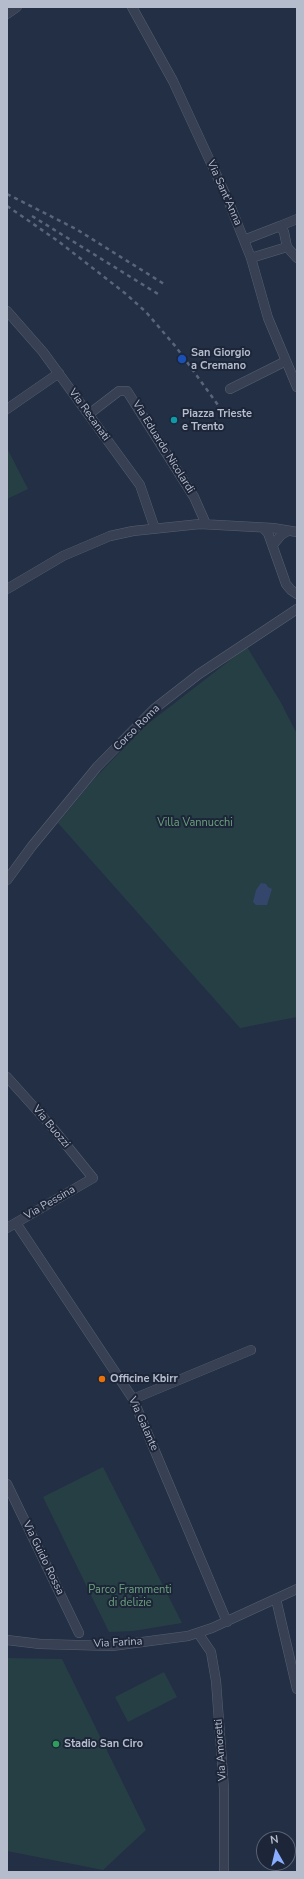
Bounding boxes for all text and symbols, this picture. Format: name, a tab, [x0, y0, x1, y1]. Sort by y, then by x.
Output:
street label: Via Sant'Anna	[204, 158, 244, 228]
place label: San Giorgio a Cremano	[191, 346, 251, 372]
marker: San Giorgio a Cremano	[176, 353, 188, 365]
street label: Via Recanati	[66, 386, 112, 444]
street label: Via Eduardo Nicolardi	[129, 398, 197, 496]
place label: Piazza Trieste e Trento	[182, 407, 252, 433]
marker: Piazza Trieste e Trento	[169, 415, 179, 425]
street label: Corso Roma	[111, 702, 163, 754]
park label: Villa Vannucchi	[157, 816, 233, 830]
street label: Via Buozzi	[29, 1103, 73, 1151]
street label: Via Pessina	[22, 1183, 78, 1223]
place label: Officine Kbirr	[110, 1372, 178, 1386]
marker: Officine Kbirr	[97, 1374, 107, 1384]
street label: Via Galante	[125, 1395, 161, 1453]
street label: Via Guido Rossa	[19, 1519, 67, 1597]
park label: Parco Frammenti di delizie	[88, 1583, 172, 1609]
street label: Via Farina	[93, 1635, 143, 1651]
street label: Via Amoretti	[212, 1719, 230, 1781]
place label: Stadio San Ciro	[64, 1737, 143, 1751]
marker: Stadio San Ciro	[51, 1739, 61, 1749]
north arrow	[256, 1831, 296, 1871]
text: N	[269, 1832, 280, 1848]

